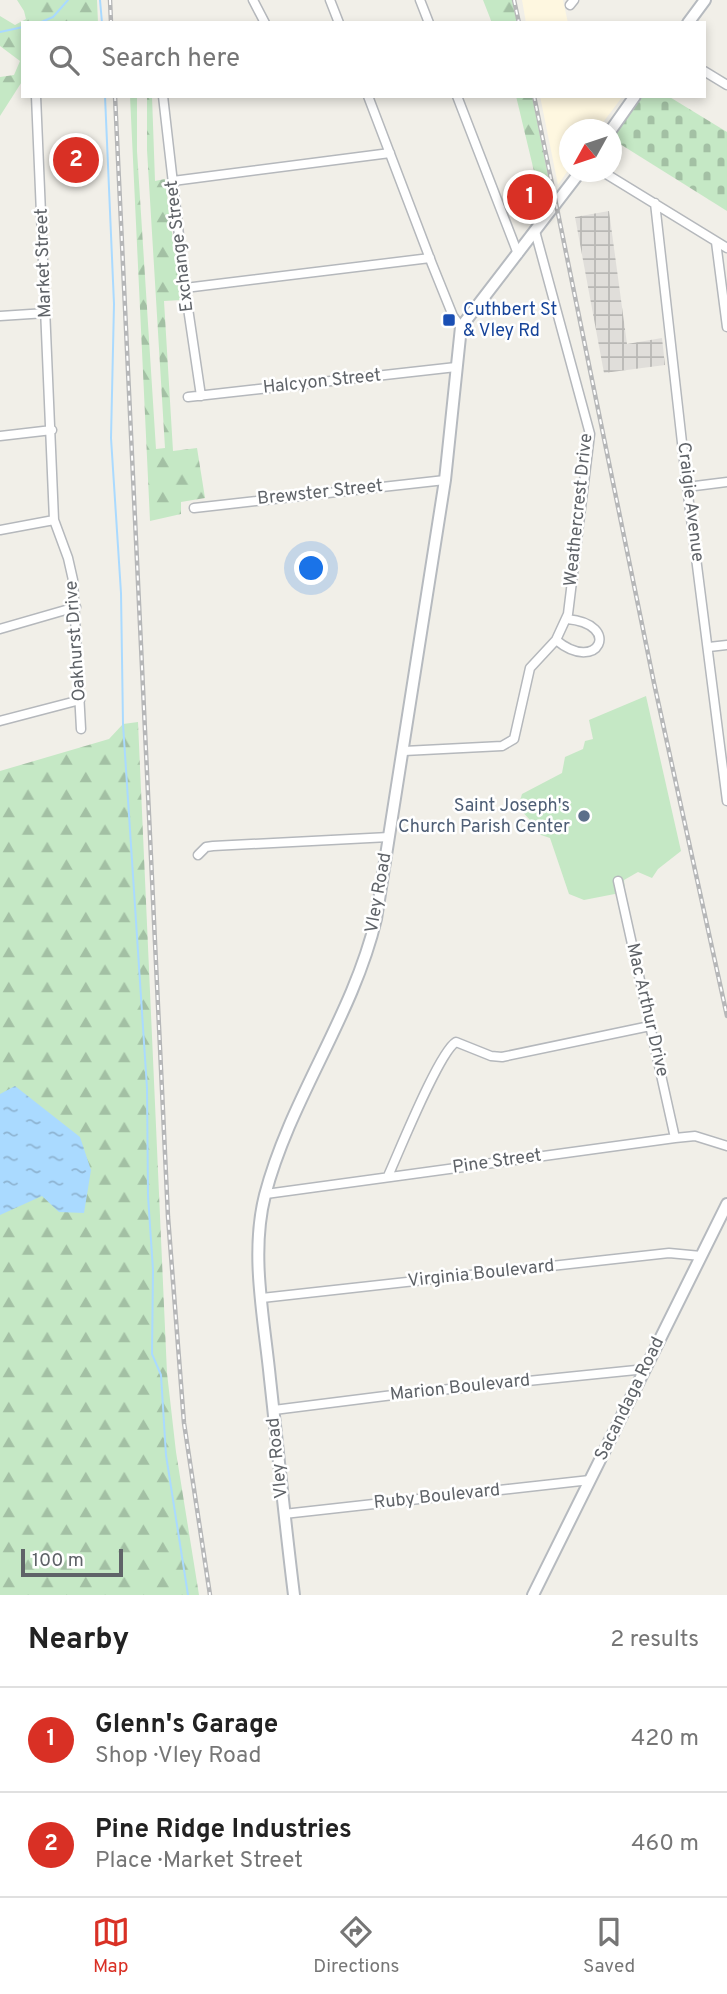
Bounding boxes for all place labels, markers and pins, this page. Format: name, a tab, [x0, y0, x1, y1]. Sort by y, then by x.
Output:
pin: 2	[53, 134, 99, 186]
pin: 1	[507, 171, 553, 223]
place label: Cuthbert St & Vley Rd	[463, 299, 557, 343]
marker: Cuthbert St & Vley Rd	[441, 312, 457, 328]
place label: Saint Joseph's Church Parish Center	[398, 795, 570, 839]
marker: Saint Joseph's Church Parish Center	[576, 808, 592, 824]

